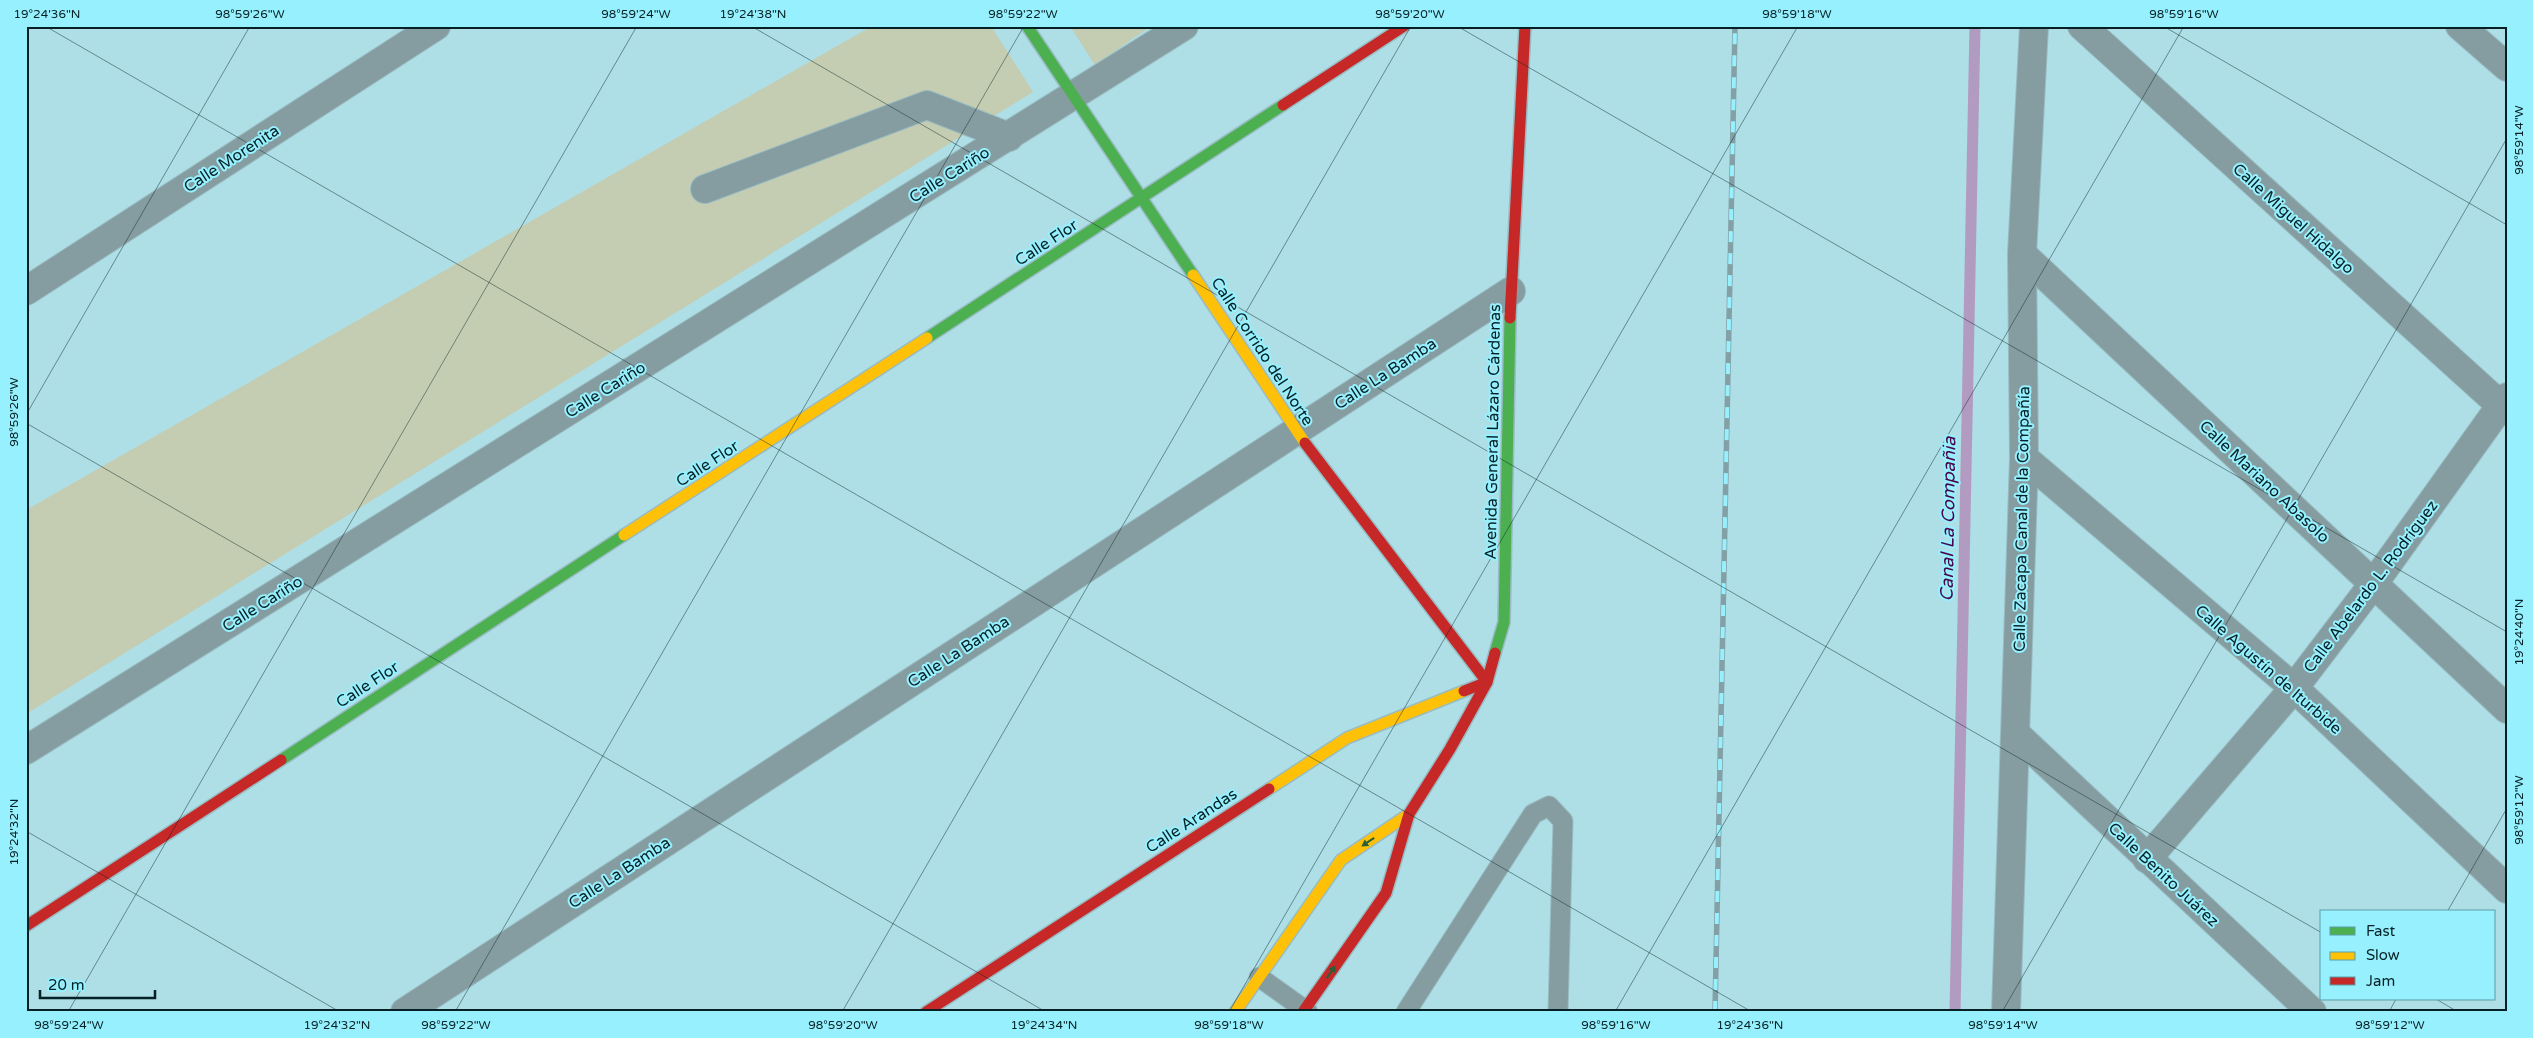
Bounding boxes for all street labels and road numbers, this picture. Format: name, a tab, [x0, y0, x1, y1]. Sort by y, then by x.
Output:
street label: Calle Morenita	[180, 120, 283, 197]
street label: Calle Cariño	[906, 142, 993, 207]
street label: Calle Miguel Hidalgo	[2229, 159, 2358, 279]
street label: Calle Flor	[1011, 215, 1082, 270]
street label: Calle Corrido del Norte	[1207, 274, 1318, 430]
street label: Avenida General Lázaro Cárdenas	[1481, 304, 1505, 560]
street label: Calle La Bamba	[1331, 333, 1440, 414]
street label: Calle Cariño	[562, 357, 649, 422]
street label: Calle Zacapa Canal de la Compañía	[2010, 386, 2034, 652]
street label: Calle Mariano Abasolo	[2195, 416, 2333, 547]
street label: Calle Flor	[672, 436, 743, 491]
street label: Calle Abelardo L. Rodríguez	[2299, 496, 2442, 677]
street label: Calle Cariño	[219, 571, 306, 636]
street label: Calle Agustín de Iturbide	[2191, 601, 2346, 739]
street label: Calle La Bamba	[904, 611, 1013, 692]
street label: Calle Flor	[332, 657, 403, 712]
street label: Calle Arandas	[1142, 784, 1241, 858]
street label: Calle Benito Juárez	[2104, 818, 2223, 931]
street label: Calle La Bamba	[565, 832, 674, 913]

